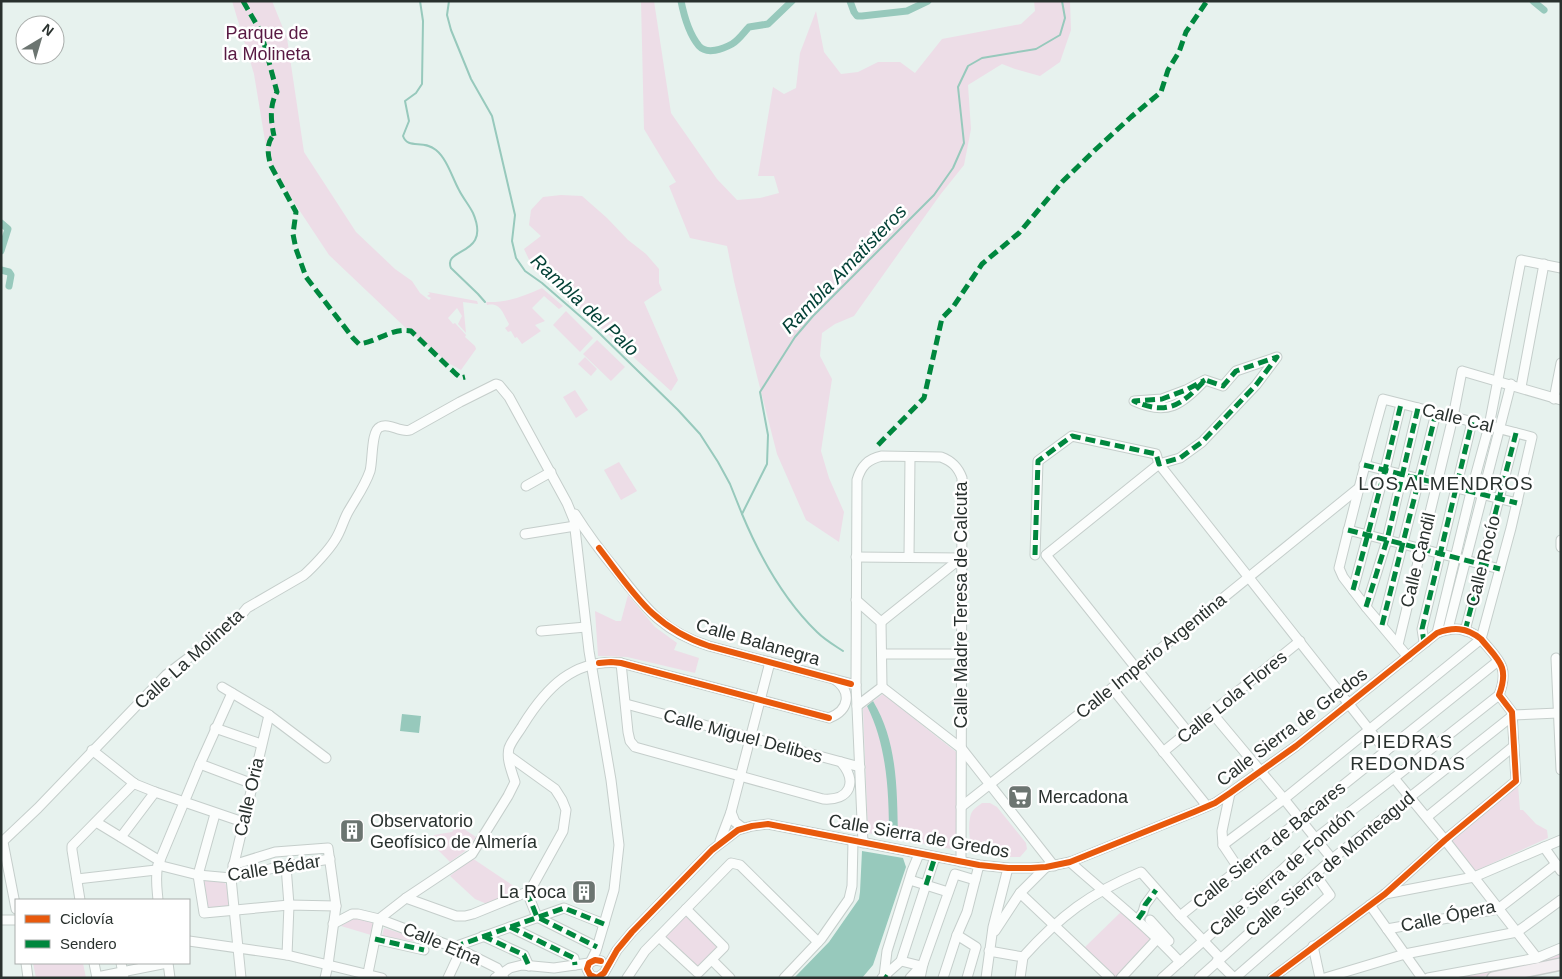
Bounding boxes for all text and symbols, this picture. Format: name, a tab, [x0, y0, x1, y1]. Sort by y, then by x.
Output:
north arrow	[15, 15, 65, 65]
text: N	[39, 20, 57, 39]
park label: Parque de la Molineta	[223, 23, 312, 64]
water label: Rambla Amatisteros	[777, 200, 911, 338]
water label: Rambla del Palo	[527, 250, 643, 360]
street label: Calle Cal	[1420, 399, 1496, 437]
district label: LOS ALMENDROS	[1358, 473, 1534, 494]
street label: Calle Madre Teresa de Calcuta	[951, 481, 971, 728]
street label: Calle Candil	[1397, 510, 1439, 610]
street label: Calle Rocío	[1462, 513, 1504, 609]
street label: Calle Imperio Argentina	[1072, 589, 1231, 723]
street label: Calle La Molineta	[131, 604, 248, 713]
street label: Calle Balanegra	[694, 615, 823, 670]
street label: Calle Lola Flores	[1173, 647, 1291, 747]
street label: Calle Sierra de Gredos	[1213, 664, 1371, 790]
street label: Calle Miguel Delibes	[661, 705, 825, 767]
district label: PIEDRAS REDONDAS	[1350, 731, 1466, 774]
street label: Calle Oria	[230, 755, 268, 838]
street label: Calle Sierra de Bacares	[1189, 777, 1349, 913]
supermarket icon: Mercadona	[1007, 784, 1033, 810]
place label: Mercadona	[1038, 787, 1129, 807]
street label: Calle Sierra de Monteagud	[1242, 788, 1418, 940]
street label: Calle Sierra de Fondón	[1206, 804, 1358, 940]
street label: Calle Sierra de Gredos	[827, 810, 1011, 862]
place label: Observatorio Geofísico de Almería	[370, 811, 538, 852]
building icon: Observatorio Geofísico de Almería	[339, 818, 365, 844]
street label: Calle Bédar	[226, 851, 322, 885]
building icon: La Roca	[571, 879, 597, 905]
place label: La Roca	[499, 882, 567, 902]
street label: Calle Ópera	[1399, 895, 1498, 936]
legend	[15, 899, 190, 964]
text: Ciclovía	[60, 910, 114, 927]
street label: Calle Etna	[400, 919, 485, 970]
text: Sendero	[60, 935, 117, 952]

